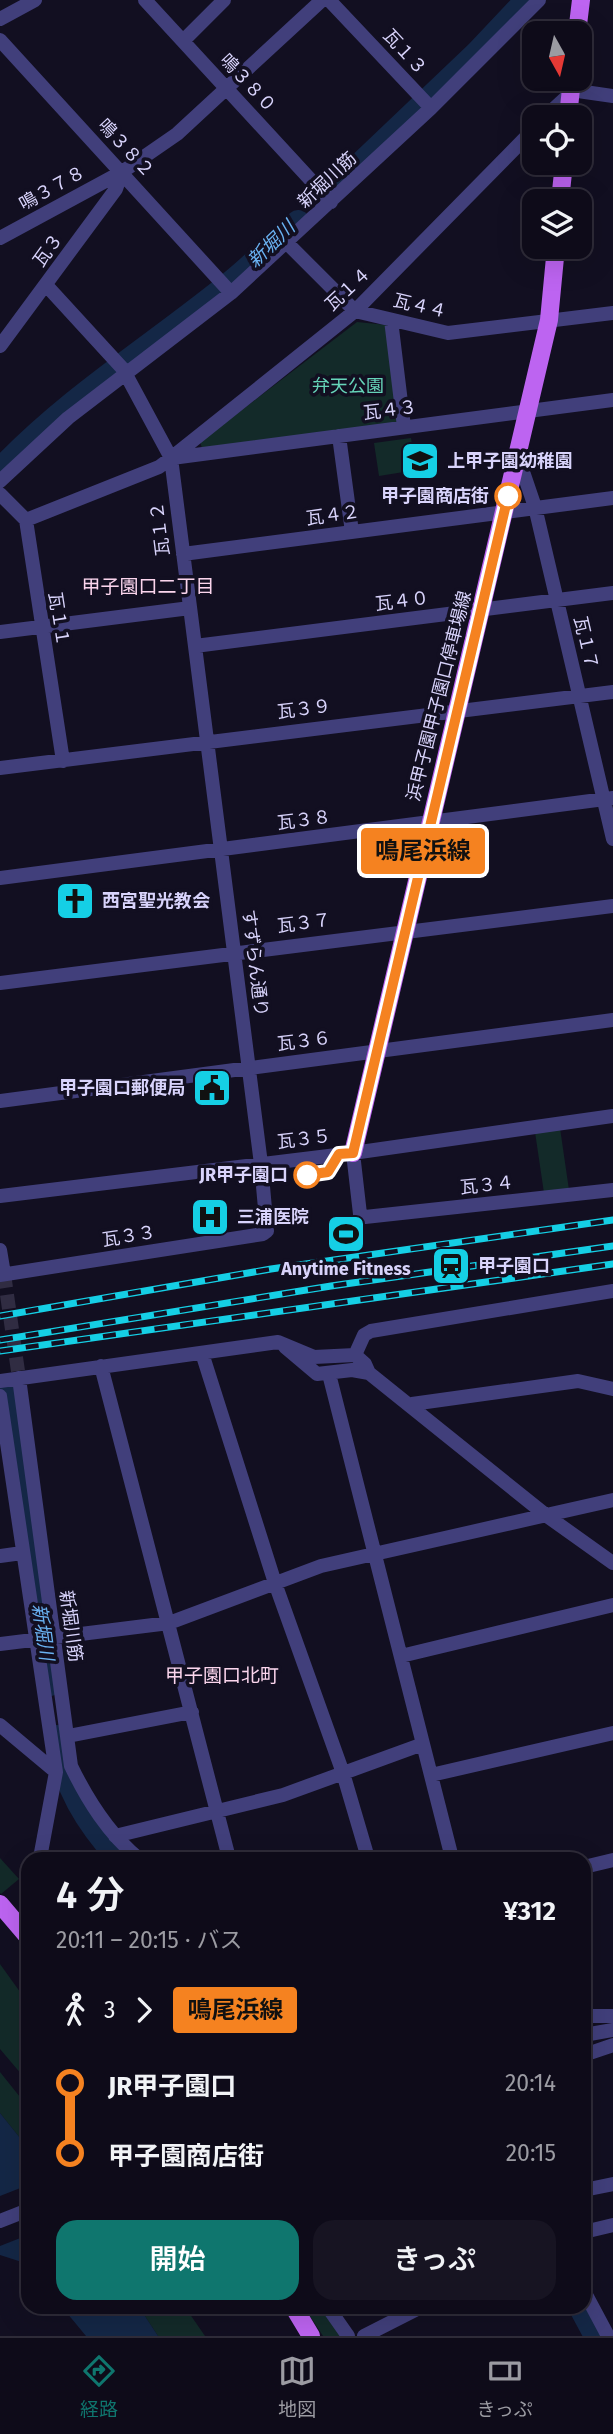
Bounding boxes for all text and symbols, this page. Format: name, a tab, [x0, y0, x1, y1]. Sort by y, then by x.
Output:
north arrow	[522, 21, 592, 91]
map controls	[522, 21, 592, 259]
street label: 瓦１３	[379, 25, 431, 79]
street label: 鳴３８０	[215, 49, 281, 117]
button: locate	[522, 105, 592, 175]
street label: 鳴３８２	[93, 114, 159, 182]
street label: 新堀川筋	[293, 147, 361, 213]
street label: 鳴３７８	[15, 161, 89, 215]
button: layers	[522, 189, 592, 259]
water label: 新堀川	[243, 215, 301, 272]
street label: 瓦３	[29, 229, 67, 271]
street label: 瓦１４	[321, 263, 375, 315]
street label: 瓦４４	[391, 289, 449, 323]
park label: 弁天公園	[312, 375, 384, 397]
street label: 瓦４３	[362, 396, 418, 424]
school or university icon: 上甲子園幼稚園	[399, 440, 441, 482]
place label: 上甲子園幼稚園	[447, 450, 573, 472]
marker: 甲子園商店街	[495, 483, 521, 509]
place label: 甲子園商店街	[381, 485, 489, 507]
street label: 瓦４２	[305, 500, 361, 530]
street label: 瓦１２	[146, 501, 174, 557]
district label: 甲子園口二丁目	[81, 575, 215, 598]
street label: 瓦４０	[374, 587, 430, 615]
street label: 浜甲子園甲子園口停車場線	[402, 589, 476, 803]
street label: 瓦１１	[44, 591, 74, 647]
street label: 瓦１７	[569, 614, 603, 672]
street label: 瓦３９	[276, 695, 332, 723]
street label: 瓦３８	[276, 806, 332, 834]
line badge: 鳴尾浜線	[374, 828, 472, 874]
text: 鳴尾浜線	[375, 837, 471, 865]
church icon: 西宮聖光教会	[54, 880, 96, 922]
place label: 西宮聖光教会	[102, 890, 210, 912]
street label: すずらん通り	[238, 908, 272, 1018]
street label: 瓦３７	[276, 909, 332, 937]
street label: 瓦３６	[276, 1027, 332, 1055]
public building icon: 甲子園口郵便局	[191, 1067, 233, 1109]
place label: 甲子園口郵便局	[59, 1077, 185, 1099]
street label: 瓦３５	[276, 1125, 332, 1153]
marker: JR甲子園口	[294, 1162, 320, 1188]
place label: JR甲子園口	[198, 1164, 288, 1186]
street label: 瓦３４	[459, 1171, 515, 1199]
hospital icon: 三浦医院	[189, 1196, 231, 1238]
place label: 三浦医院	[237, 1206, 309, 1228]
sports icon: Anytime Fitness	[325, 1213, 367, 1255]
street label: 瓦３３	[101, 1221, 157, 1251]
station icon: 甲子園口	[430, 1245, 472, 1287]
place label: 甲子園口	[478, 1255, 550, 1277]
place label: Anytime Fitness	[280, 1258, 411, 1280]
street label: 新堀川筋	[55, 1589, 87, 1663]
water label: 新堀川	[28, 1602, 59, 1664]
district label: 甲子園口北町	[165, 1664, 279, 1687]
text: 4 分	[56, 1872, 124, 1918]
text: ¥312	[503, 1896, 556, 1927]
text: 20:11 – 20:15 · バス	[56, 1926, 243, 1954]
icon: walk	[56, 1991, 94, 2029]
icon: forward	[125, 1991, 163, 2029]
text: 3	[104, 1996, 115, 2024]
text: 鳴尾浜線	[187, 1996, 283, 2024]
text: 20:14	[505, 2069, 556, 2097]
text: JR甲子園口	[108, 2071, 236, 2102]
text: 20:15	[506, 2139, 556, 2167]
text: 甲子園商店街	[108, 2141, 264, 2172]
button: 開始	[56, 2220, 299, 2300]
button: きっぷ	[313, 2220, 556, 2300]
tab: 経路	[80, 2352, 118, 2421]
tab: 地図	[278, 2352, 316, 2421]
tab: きっぷ	[477, 2352, 533, 2421]

